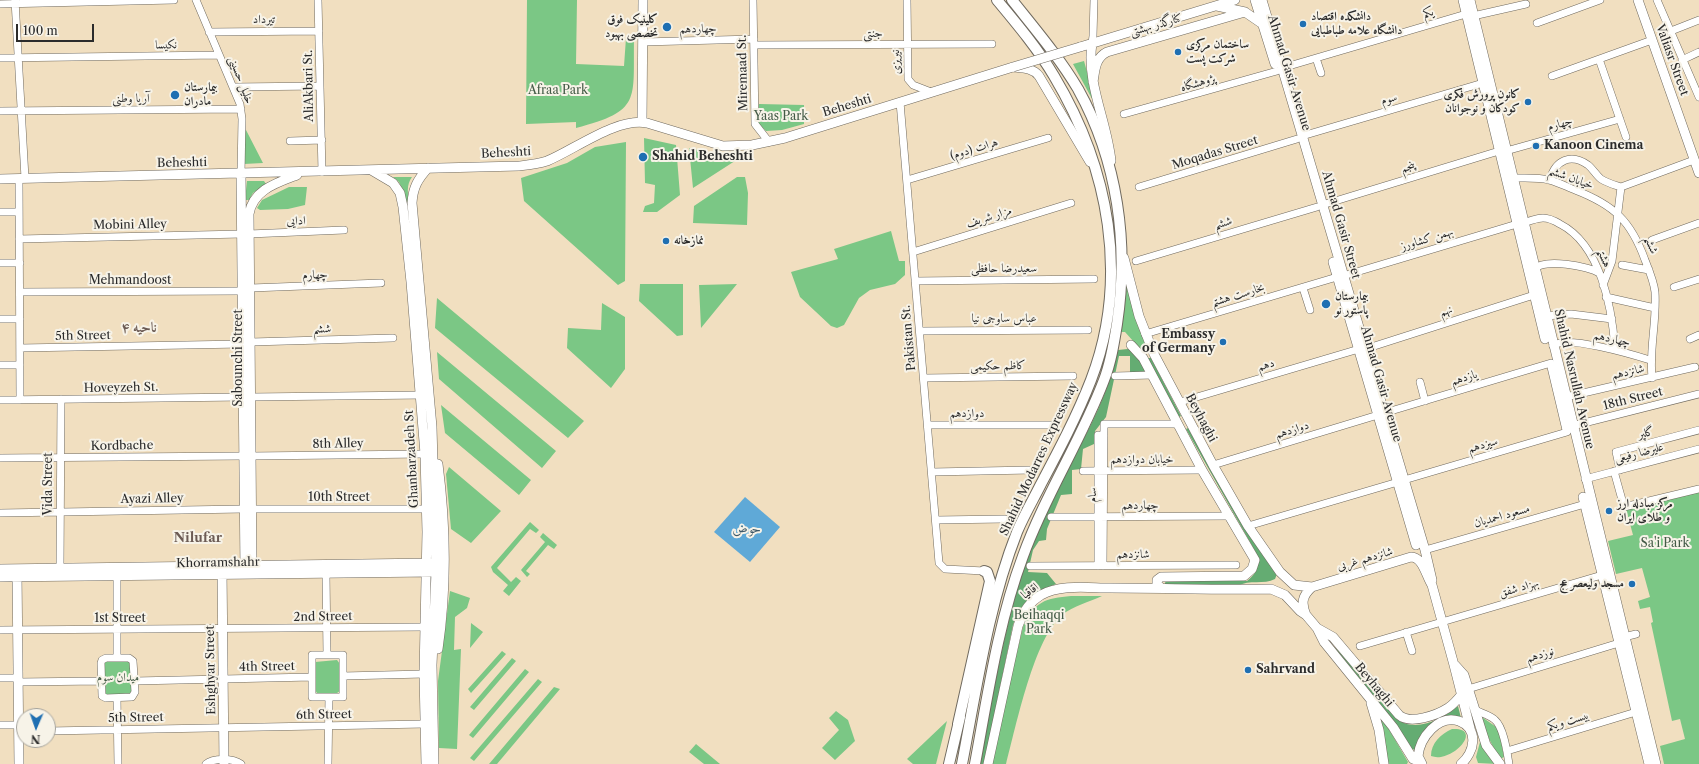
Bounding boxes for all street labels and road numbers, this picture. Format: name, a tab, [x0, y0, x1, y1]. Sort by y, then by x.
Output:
street label: یکم	[1421, 5, 1435, 21]
street label: کنارگذر بهشتی	[1128, 11, 1184, 39]
street label: تیرداد	[253, 13, 275, 27]
street label: Ahmad Gasir Avenue	[1265, 13, 1313, 133]
street label: چهاردهم	[679, 21, 717, 37]
street label: Valiasr Street	[1652, 22, 1692, 98]
street label: جنتی	[863, 27, 883, 41]
street label: Miremaad St.	[735, 35, 751, 111]
street label: نکیسا	[155, 38, 177, 52]
street label: نیریزی	[888, 49, 904, 75]
street label: AliAkbari St.	[301, 50, 317, 122]
street label: خلیل حسینی	[225, 54, 257, 106]
street label: پژوهشگاه	[1179, 71, 1217, 95]
street label: سوم	[1379, 90, 1399, 108]
street label: آریا وطنی	[112, 92, 150, 106]
street label: Beheshti	[821, 92, 873, 120]
street label: چهارم	[1546, 114, 1574, 134]
street label: Moqadas Street	[1170, 133, 1260, 173]
street label: هرات (دوم)	[948, 135, 1000, 163]
street label: Beheshti	[481, 145, 531, 161]
street label: Beheshti	[157, 155, 207, 171]
street label: پنجم	[1399, 158, 1417, 176]
street label: خیابان ششم	[1547, 163, 1595, 193]
street label: Ahmad Gasir Street	[1319, 169, 1363, 281]
street label: مزار شریف	[964, 203, 1014, 231]
street label: ادایی	[286, 213, 306, 229]
street label: ششم	[1212, 213, 1234, 233]
street label: Mobini Alley	[93, 217, 167, 233]
street label: بهمن کشاورز	[1399, 224, 1455, 254]
street label: ششم	[1641, 234, 1661, 256]
street label: هشتم	[1593, 246, 1615, 270]
street label: سعیدرضا حافظی	[971, 262, 1037, 276]
street label: چهارم	[302, 267, 328, 283]
street label: Mehmandoost	[89, 274, 171, 288]
street label: بخارست هشتم	[1210, 280, 1266, 310]
street label: نهم	[1438, 302, 1454, 320]
street label: Pakistan St.	[899, 305, 919, 371]
street label: Shahid Nasrullah Avenue	[1551, 308, 1597, 450]
street label: Sabounchi Street	[232, 309, 246, 407]
street label: عباس ساوجی نیا	[971, 312, 1037, 326]
street label: ششم	[313, 321, 331, 337]
street label: Ahmad Gasir Avenue	[1358, 324, 1404, 444]
street label: 5th Street	[55, 328, 111, 344]
street label: چهاردهم	[1592, 328, 1632, 350]
street label: دهم	[1256, 356, 1276, 374]
street label: کاظم حکیمی	[970, 358, 1026, 374]
street label: شانزدهم	[1610, 361, 1646, 383]
street label: یازدهم	[1449, 367, 1479, 389]
street label: Hoveyzeh St.	[84, 380, 158, 396]
street label: Shahid Modarres Expressway	[997, 380, 1081, 538]
street label: 18th Street	[1602, 385, 1664, 413]
street label: Beyhaghi	[1182, 391, 1220, 445]
street label: دوازدهم	[950, 407, 984, 421]
street label: Ghanbarzadeh St	[402, 410, 422, 508]
street label: دوازدهم	[1273, 418, 1311, 442]
street label: گلپر	[1637, 424, 1655, 442]
street label: سیزدهم	[1466, 434, 1500, 456]
street label: 8th Alley	[312, 436, 364, 452]
street label: Kordbache	[91, 438, 153, 454]
street label: علیرضا رفیعی	[1613, 440, 1665, 466]
street label: Vida Street	[42, 452, 56, 516]
street label: خیابان دوازدهم	[1110, 453, 1174, 467]
street label: سام	[1086, 488, 1100, 502]
street label: Ayazi Alley	[120, 491, 184, 507]
street label: 10th Street	[308, 491, 370, 505]
street label: چهاردهم	[1121, 499, 1159, 513]
street label: مسعود احمدیان	[1472, 501, 1532, 531]
street label: شانزدهم غربی	[1335, 544, 1395, 574]
street label: شانزدهم	[1116, 548, 1150, 562]
street label: Khorramshahr	[176, 555, 260, 571]
street label: بهزاد شفق	[1498, 576, 1540, 600]
street label: اقاقیا	[1018, 580, 1042, 602]
street label: 2nd Street	[293, 609, 353, 625]
street label: 1st Street	[94, 612, 146, 626]
street label: Eshghyar Street	[203, 625, 219, 715]
street label: نوزدهم	[1524, 644, 1556, 666]
street label: 4th Street	[239, 659, 295, 675]
street label: Beyhaghi	[1352, 660, 1396, 710]
street label: 6th Street	[296, 707, 352, 723]
street label: بیست ویکم	[1545, 708, 1591, 734]
street label: 5th Street	[108, 710, 164, 726]

